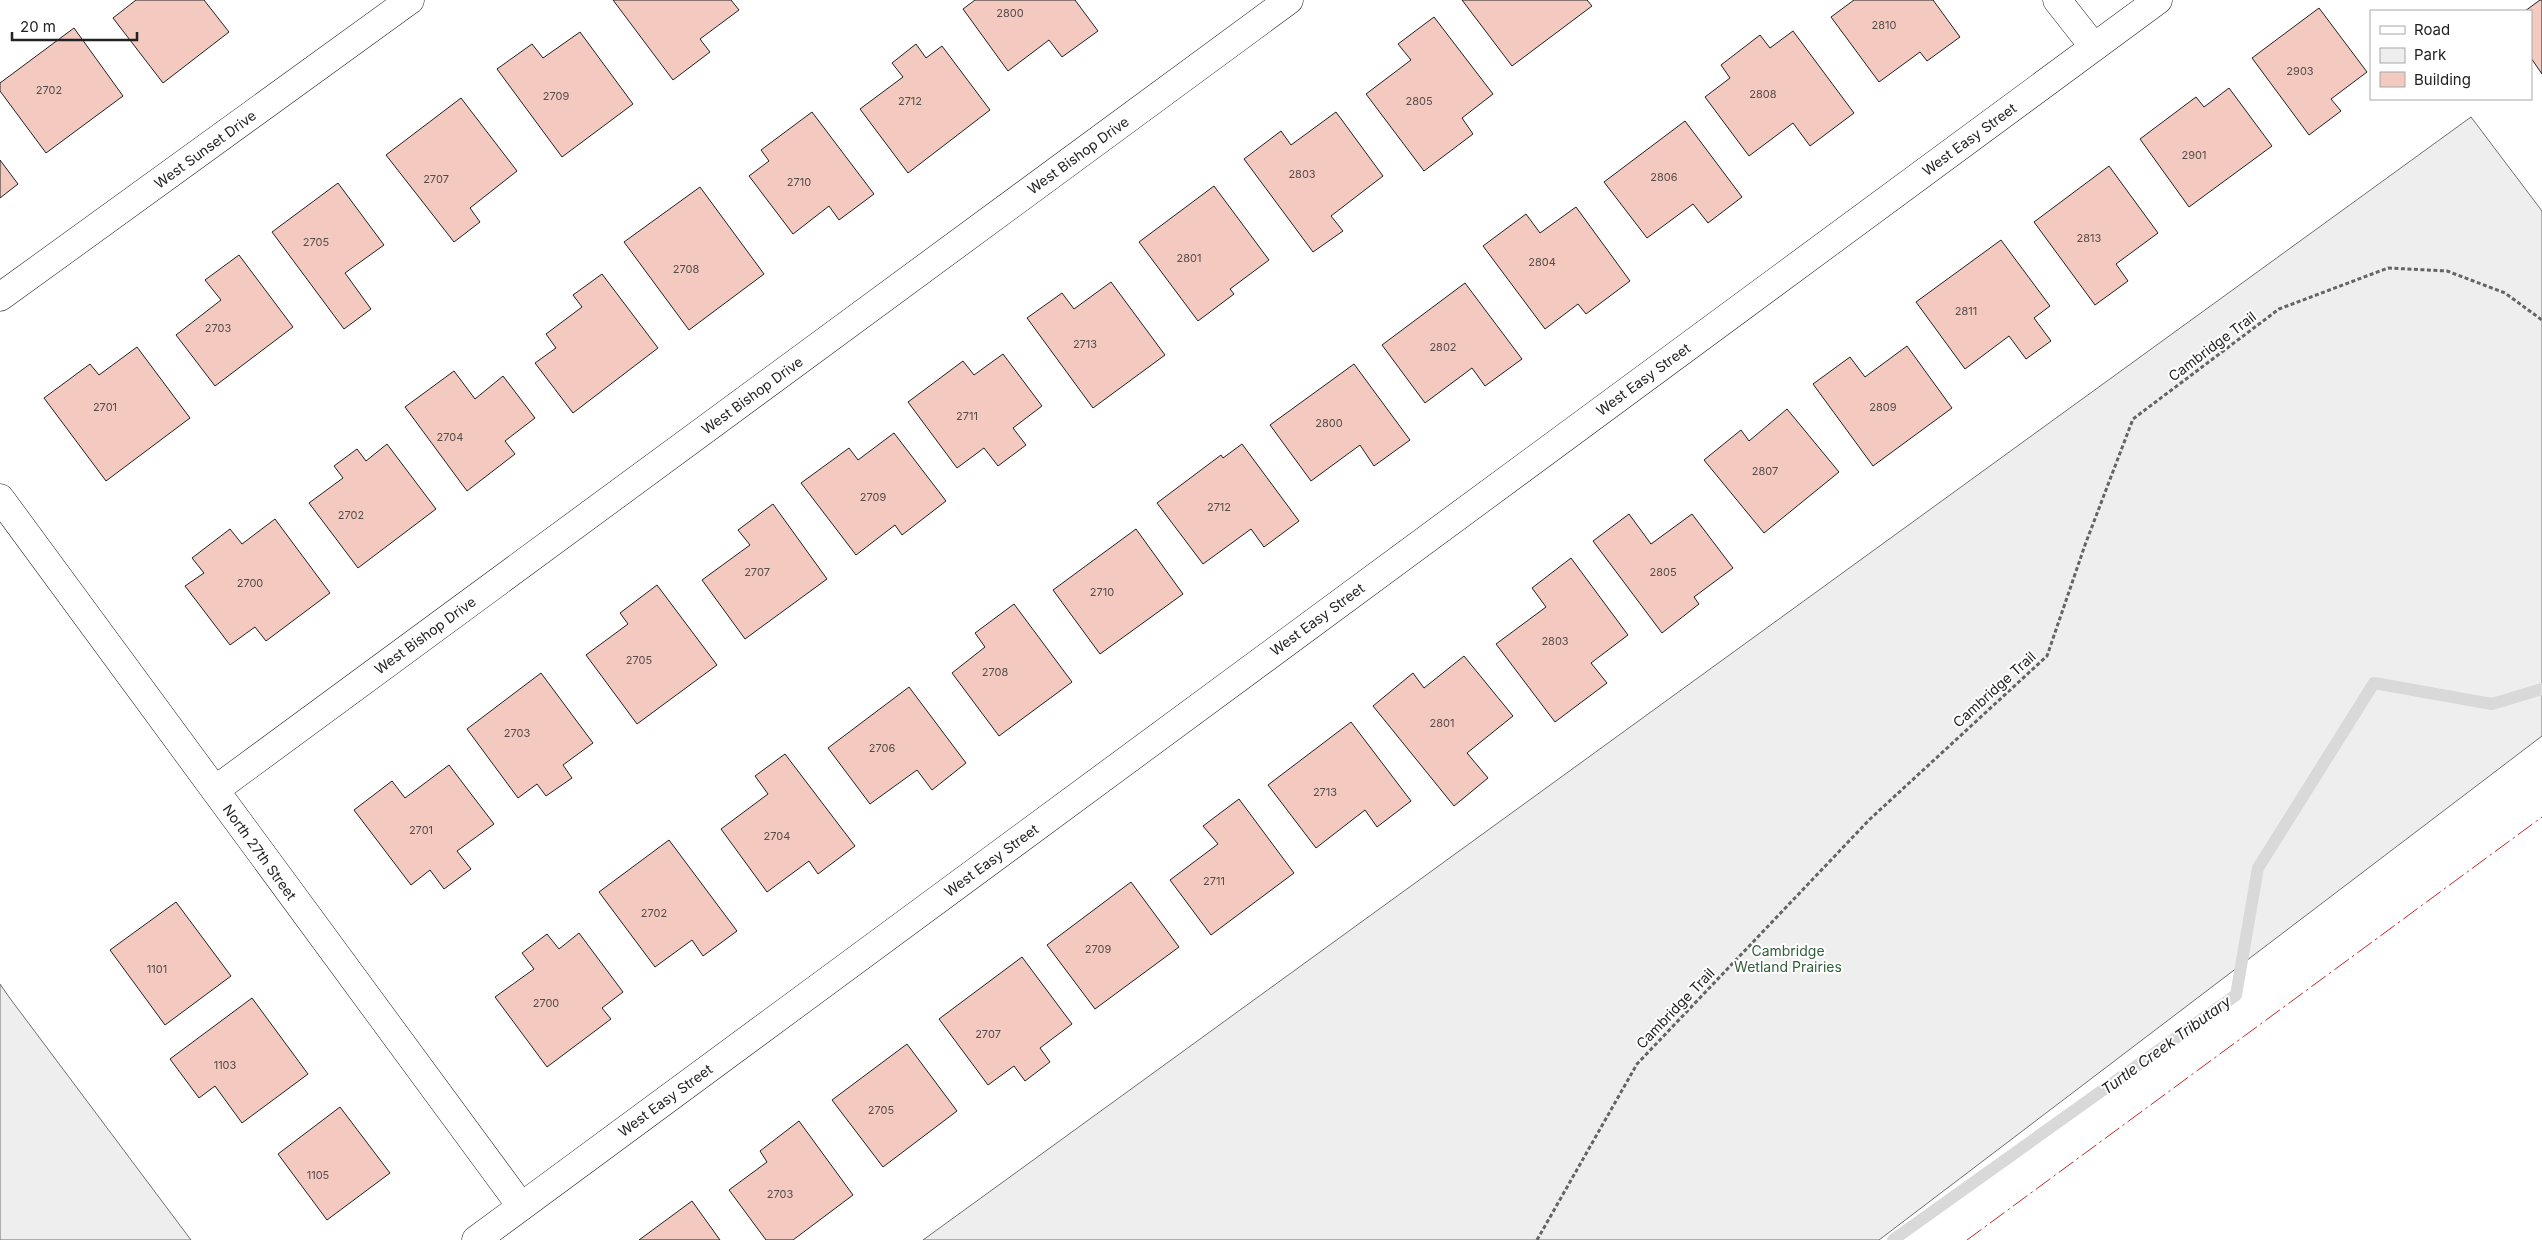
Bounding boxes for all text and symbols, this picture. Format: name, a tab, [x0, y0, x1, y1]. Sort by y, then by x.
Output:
house number: 2800	[996, 6, 1024, 20]
scale bar	[12, 10, 138, 42]
legend	[2370, 10, 2532, 100]
text: 20 m	[20, 17, 56, 36]
house number: 2810	[1872, 18, 1897, 32]
text: Road	[2414, 20, 2450, 39]
text: Park	[2414, 45, 2447, 64]
house number: 2903	[2286, 64, 2314, 78]
text: Building	[2414, 70, 2471, 89]
house number: 2702	[36, 83, 62, 97]
house number: 2808	[1749, 87, 1777, 101]
house number: 2709	[543, 89, 569, 103]
house number: 2712	[898, 94, 922, 108]
house number: 2805	[1405, 94, 1433, 108]
street label: West Easy Street	[1919, 99, 2020, 179]
street label: West Sunset Drive	[151, 106, 259, 192]
street label: West Bishop Drive	[1024, 113, 1132, 197]
house number: 2901	[2182, 148, 2206, 162]
house number: 2803	[1288, 167, 1316, 181]
house number: 2806	[1650, 170, 1678, 184]
house number: 2707	[423, 172, 449, 186]
house number: 2710	[787, 175, 811, 189]
house number: 2813	[2077, 231, 2102, 245]
house number: 2705	[303, 235, 330, 249]
house number: 2801	[1177, 251, 1201, 265]
house number: 2804	[1528, 255, 1556, 269]
house number: 2708	[673, 262, 699, 276]
house number: 2811	[1955, 304, 1977, 318]
street label: Cambridge Trail	[2165, 308, 2259, 384]
house number: 2703	[205, 321, 231, 335]
house number: 2713	[1073, 337, 1097, 351]
street label: West Easy Street	[1593, 339, 1694, 419]
house number: 2802	[1429, 340, 1457, 354]
street label: West Bishop Drive	[698, 353, 806, 437]
house number: 2701	[93, 400, 117, 414]
house number: 2809	[1869, 400, 1897, 414]
house number: 2711	[956, 409, 978, 423]
house number: 2800	[1315, 416, 1343, 430]
house number: 2704	[437, 430, 463, 444]
house number: 2807	[1752, 464, 1778, 478]
house number: 2709	[860, 490, 886, 504]
house number: 2712	[1207, 500, 1231, 514]
house number: 2702	[338, 508, 364, 522]
house number: 2707	[744, 565, 770, 579]
house number: 2805	[1649, 565, 1677, 579]
house number: 2700	[237, 576, 263, 590]
street label: West Easy Street	[1267, 579, 1368, 659]
house number: 2710	[1090, 585, 1114, 599]
street label: West Bishop Drive	[371, 593, 479, 677]
house number: 2803	[1541, 634, 1569, 648]
street label: Cambridge Trail	[1949, 647, 2039, 731]
house number: 2705	[626, 653, 653, 667]
house number: 2708	[982, 665, 1008, 679]
house number: 2801	[1430, 716, 1454, 730]
house number: 2703	[504, 726, 530, 740]
house number: 2706	[869, 741, 895, 755]
house number: 2713	[1313, 785, 1337, 799]
street label: North 27th Street	[220, 801, 301, 903]
street label: West Easy Street	[941, 820, 1042, 900]
house number: 2701	[409, 823, 433, 837]
house number: 2704	[764, 829, 790, 843]
house number: 2711	[1203, 874, 1225, 888]
house number: 2702	[641, 906, 667, 920]
house number: 2709	[1085, 942, 1111, 956]
park label: Cambridge Wetland Prairies	[1734, 942, 1842, 975]
house number: 1101	[147, 962, 167, 976]
street label: Cambridge Trail	[1632, 964, 1718, 1052]
water label: Turtle Creek Tributary	[2097, 991, 2235, 1098]
house number: 2700	[533, 996, 559, 1010]
house number: 2707	[975, 1027, 1001, 1041]
house number: 1103	[214, 1058, 237, 1072]
street label: West Easy Street	[615, 1060, 716, 1140]
house number: 2705	[868, 1103, 895, 1117]
house number: 1105	[307, 1168, 330, 1182]
house number: 2703	[767, 1187, 793, 1201]

